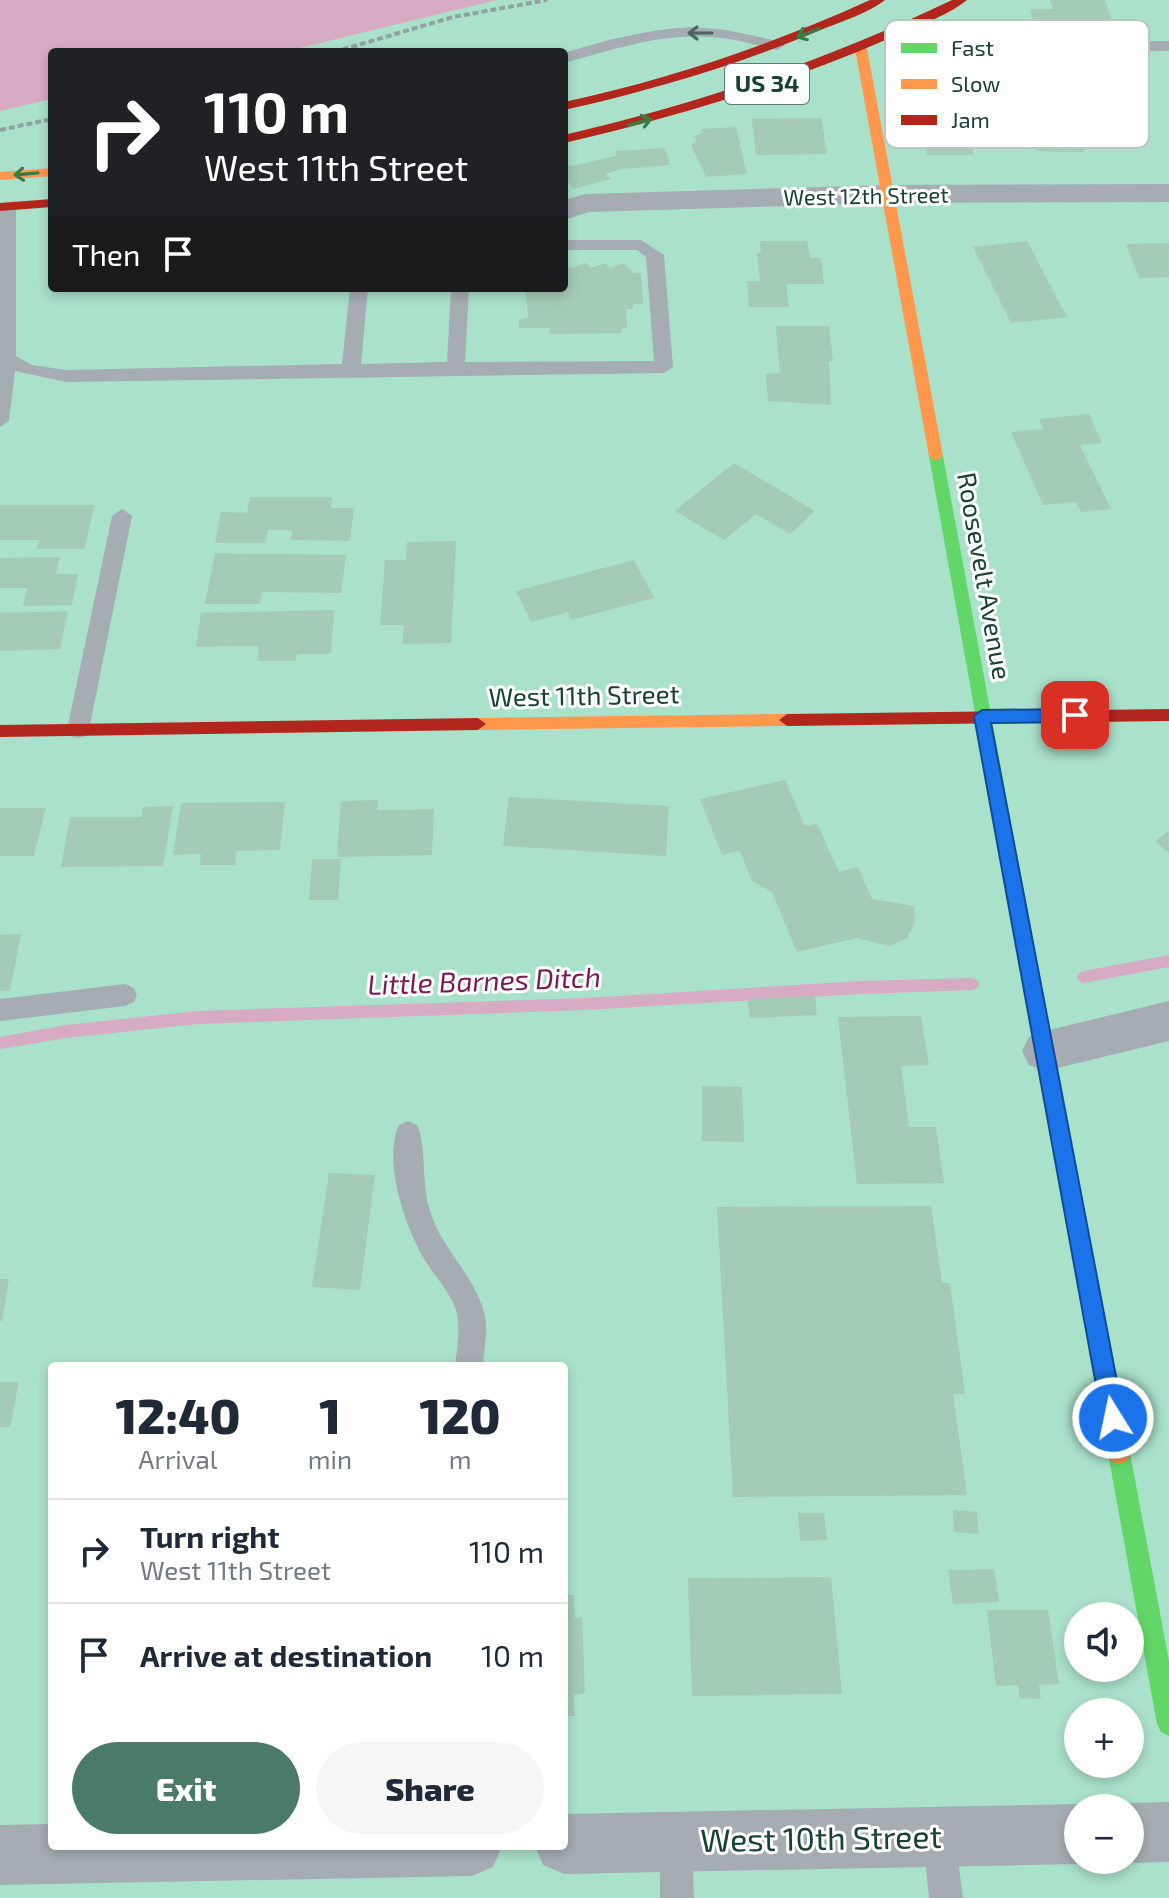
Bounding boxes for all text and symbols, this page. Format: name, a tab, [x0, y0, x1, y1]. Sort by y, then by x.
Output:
legend	[885, 20, 1149, 148]
one-way arrow	[687, 25, 714, 41]
one-way arrow	[796, 27, 821, 41]
text: Fast	[951, 34, 994, 60]
road number: US 34	[725, 64, 809, 104]
text: Slow	[951, 70, 1000, 96]
text: 110 m	[204, 77, 349, 144]
icon: right	[72, 80, 176, 184]
text: Jam	[951, 106, 990, 132]
one-way arrow	[627, 113, 653, 128]
text: West 11th Street	[204, 145, 468, 188]
one-way arrow	[13, 167, 40, 182]
street label: West 12th Street	[783, 181, 949, 209]
icon: arrive	[156, 232, 200, 276]
text: Then	[72, 236, 140, 272]
street label: Roosevelt Avenue	[952, 470, 1019, 682]
street label: West 11th Street	[488, 677, 680, 712]
pin	[1041, 681, 1109, 749]
icon: arrive	[1053, 693, 1097, 737]
water label: Little Barnes Ditch	[367, 959, 601, 1001]
position arrow	[1071, 1376, 1155, 1460]
text: 12:40	[115, 1386, 240, 1444]
text: 1	[319, 1386, 341, 1444]
text: 120	[420, 1386, 501, 1444]
text: Arrival	[138, 1443, 217, 1474]
text: min	[308, 1443, 352, 1474]
text: m	[449, 1443, 471, 1474]
text: Turn right	[140, 1518, 280, 1554]
icon: right	[72, 1529, 116, 1573]
text: 110 m	[469, 1533, 544, 1569]
text: West 11th Street	[140, 1554, 331, 1585]
map controls	[1064, 1602, 1144, 1874]
button: sound	[1064, 1602, 1144, 1682]
icon: arrive	[72, 1633, 116, 1677]
text: Arrive at destination	[140, 1637, 432, 1673]
text: 10 m	[481, 1637, 544, 1673]
button: +	[1064, 1698, 1144, 1778]
button: Exit	[72, 1742, 300, 1834]
button: Share	[316, 1742, 544, 1834]
button: −	[1064, 1794, 1144, 1874]
street label: West 10th Street	[700, 1816, 942, 1858]

